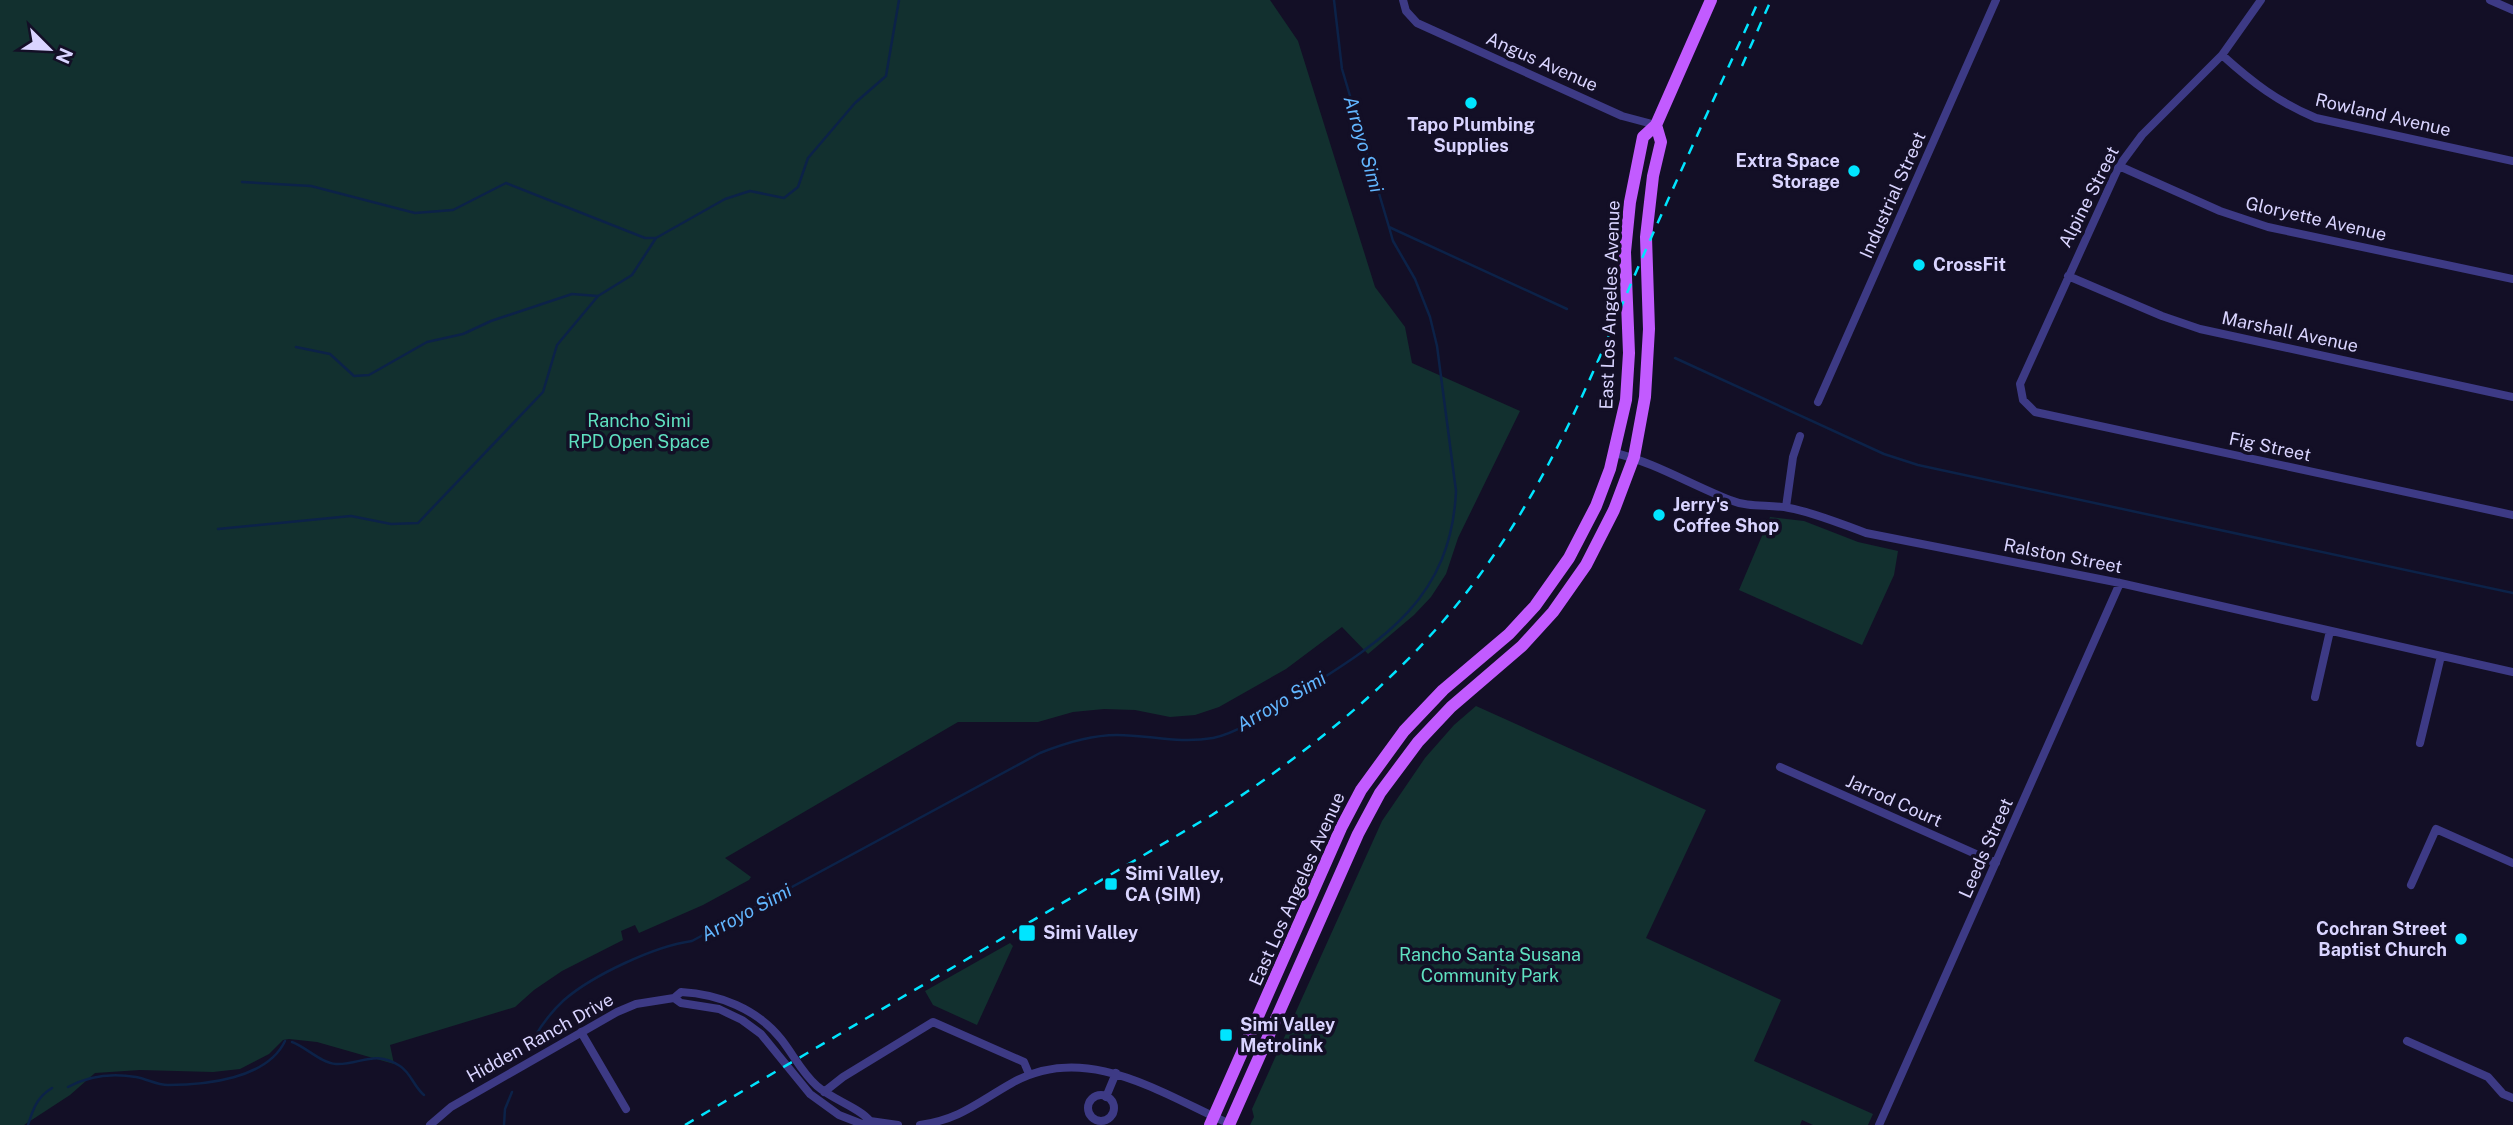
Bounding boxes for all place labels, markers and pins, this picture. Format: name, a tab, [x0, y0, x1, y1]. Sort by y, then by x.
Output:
marker: Tapo Plumbing Supplies	[1463, 95, 1479, 111]
place label: Tapo Plumbing Supplies	[1407, 114, 1535, 156]
place label: Extra Space Storage	[1736, 150, 1840, 192]
marker: Extra Space Storage	[1846, 163, 1862, 179]
place label: CrossFit	[1933, 254, 2006, 275]
marker: CrossFit	[1911, 257, 1927, 273]
place label: Jerry's Coffee Shop	[1673, 494, 1779, 536]
marker: Jerry's Coffee Shop	[1651, 507, 1667, 523]
place label: Simi Valley, CA (SIM)	[1125, 863, 1224, 905]
marker: Simi Valley, CA (SIM)	[1103, 876, 1119, 892]
place label: Cochran Street Baptist Church	[2316, 918, 2447, 960]
place label: Simi Valley	[1043, 922, 1138, 943]
marker: Simi Valley	[1017, 923, 1037, 943]
marker: Cochran Street Baptist Church	[2453, 931, 2469, 947]
place label: Simi Valley Metrolink	[1240, 1014, 1335, 1056]
marker: Simi Valley Metrolink	[1218, 1027, 1234, 1043]

